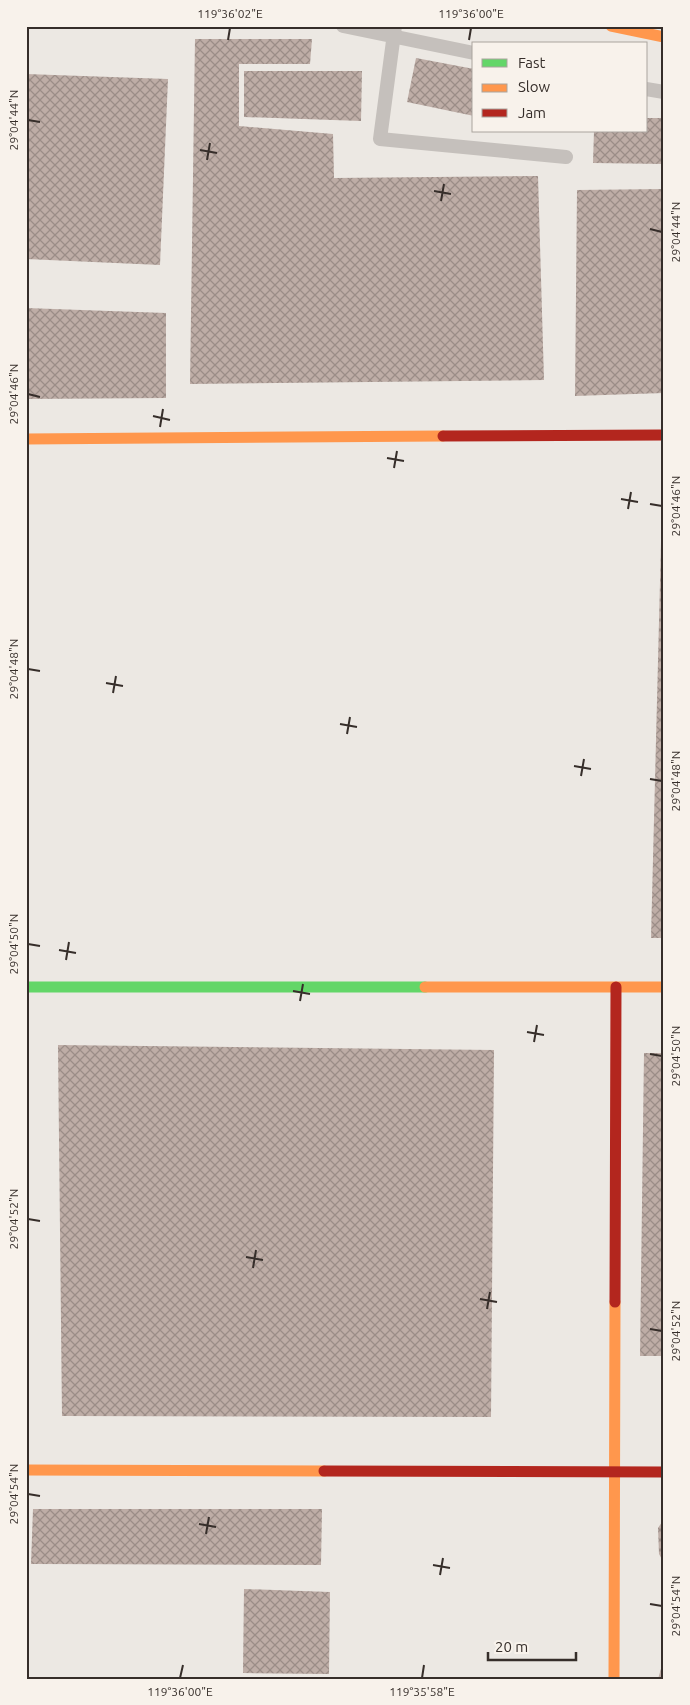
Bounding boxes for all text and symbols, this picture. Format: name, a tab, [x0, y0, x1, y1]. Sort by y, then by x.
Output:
text: 119°36'02"E	[197, 7, 263, 20]
text: 119°36'00"E	[438, 7, 504, 20]
legend	[472, 42, 648, 132]
text: Fast	[518, 54, 546, 71]
text: Slow	[518, 78, 551, 95]
text: 29°04'44"N	[7, 90, 20, 150]
text: Jam	[518, 104, 546, 121]
text: 29°04'44"N	[669, 202, 682, 262]
text: 29°04'46"N	[7, 364, 20, 424]
text: 29°04'46"N	[669, 476, 682, 536]
text: 29°04'48"N	[7, 639, 20, 699]
text: 29°04'48"N	[669, 751, 682, 811]
text: 29°04'50"N	[7, 914, 20, 974]
text: 29°04'50"N	[669, 1026, 682, 1086]
text: 29°04'52"N	[7, 1189, 20, 1249]
text: 29°04'52"N	[669, 1301, 682, 1361]
text: 29°04'54"N	[7, 1464, 20, 1524]
text: 29°04'54"N	[669, 1576, 682, 1636]
scale bar	[488, 1630, 575, 1662]
text: 20 m	[495, 1638, 528, 1655]
text: 119°36'00"E	[147, 1685, 213, 1698]
text: 119°35'58"E	[389, 1685, 455, 1698]

